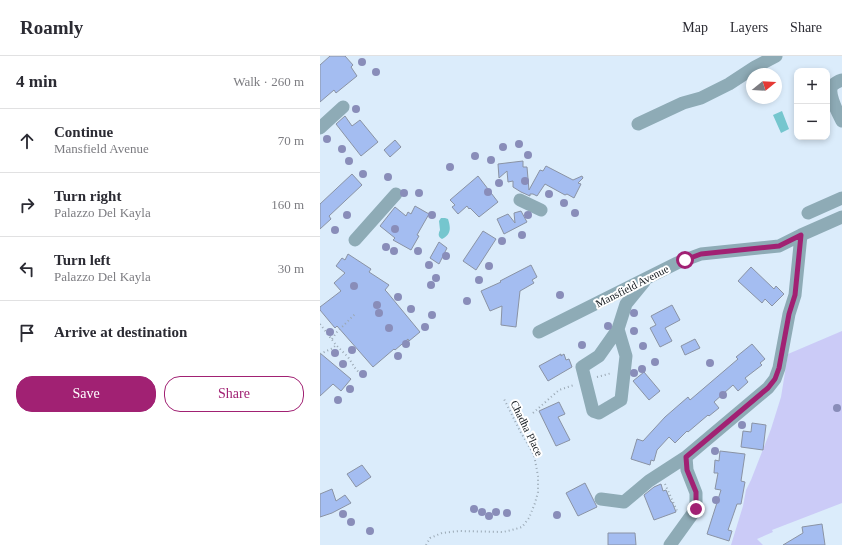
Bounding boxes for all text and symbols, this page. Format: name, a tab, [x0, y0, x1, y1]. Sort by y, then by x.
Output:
text: Roamly	[20, 17, 83, 38]
text: Map	[682, 20, 708, 35]
text: Layers	[730, 20, 768, 35]
text: Share	[790, 20, 822, 35]
north arrow	[746, 68, 782, 104]
map controls	[794, 68, 830, 140]
button: +	[794, 68, 830, 104]
text: 4 min	[16, 72, 57, 91]
text: Walk · 260 m	[233, 74, 304, 89]
button: −	[794, 104, 830, 140]
text: Continue	[54, 124, 113, 140]
icon: ahead	[16, 130, 38, 152]
text: 70 m	[278, 133, 304, 148]
text: Mansfield Avenue	[54, 141, 149, 156]
text: Turn right	[54, 188, 121, 204]
icon: right	[16, 194, 38, 216]
text: 160 m	[271, 197, 304, 212]
text: Palazzo Del Kayla	[54, 205, 151, 220]
route start	[676, 251, 694, 269]
text: Turn left	[54, 252, 111, 268]
icon: left	[16, 258, 38, 280]
text: 30 m	[278, 261, 304, 276]
street label: Mansfield Avenue	[594, 262, 671, 310]
text: Palazzo Del Kayla	[54, 269, 151, 284]
icon: arrive	[16, 322, 38, 344]
text: Arrive at destination	[54, 324, 187, 340]
button: Save	[16, 376, 156, 412]
button: Share	[164, 376, 304, 412]
street label: Chadha Place	[508, 398, 546, 458]
route end	[687, 500, 705, 518]

